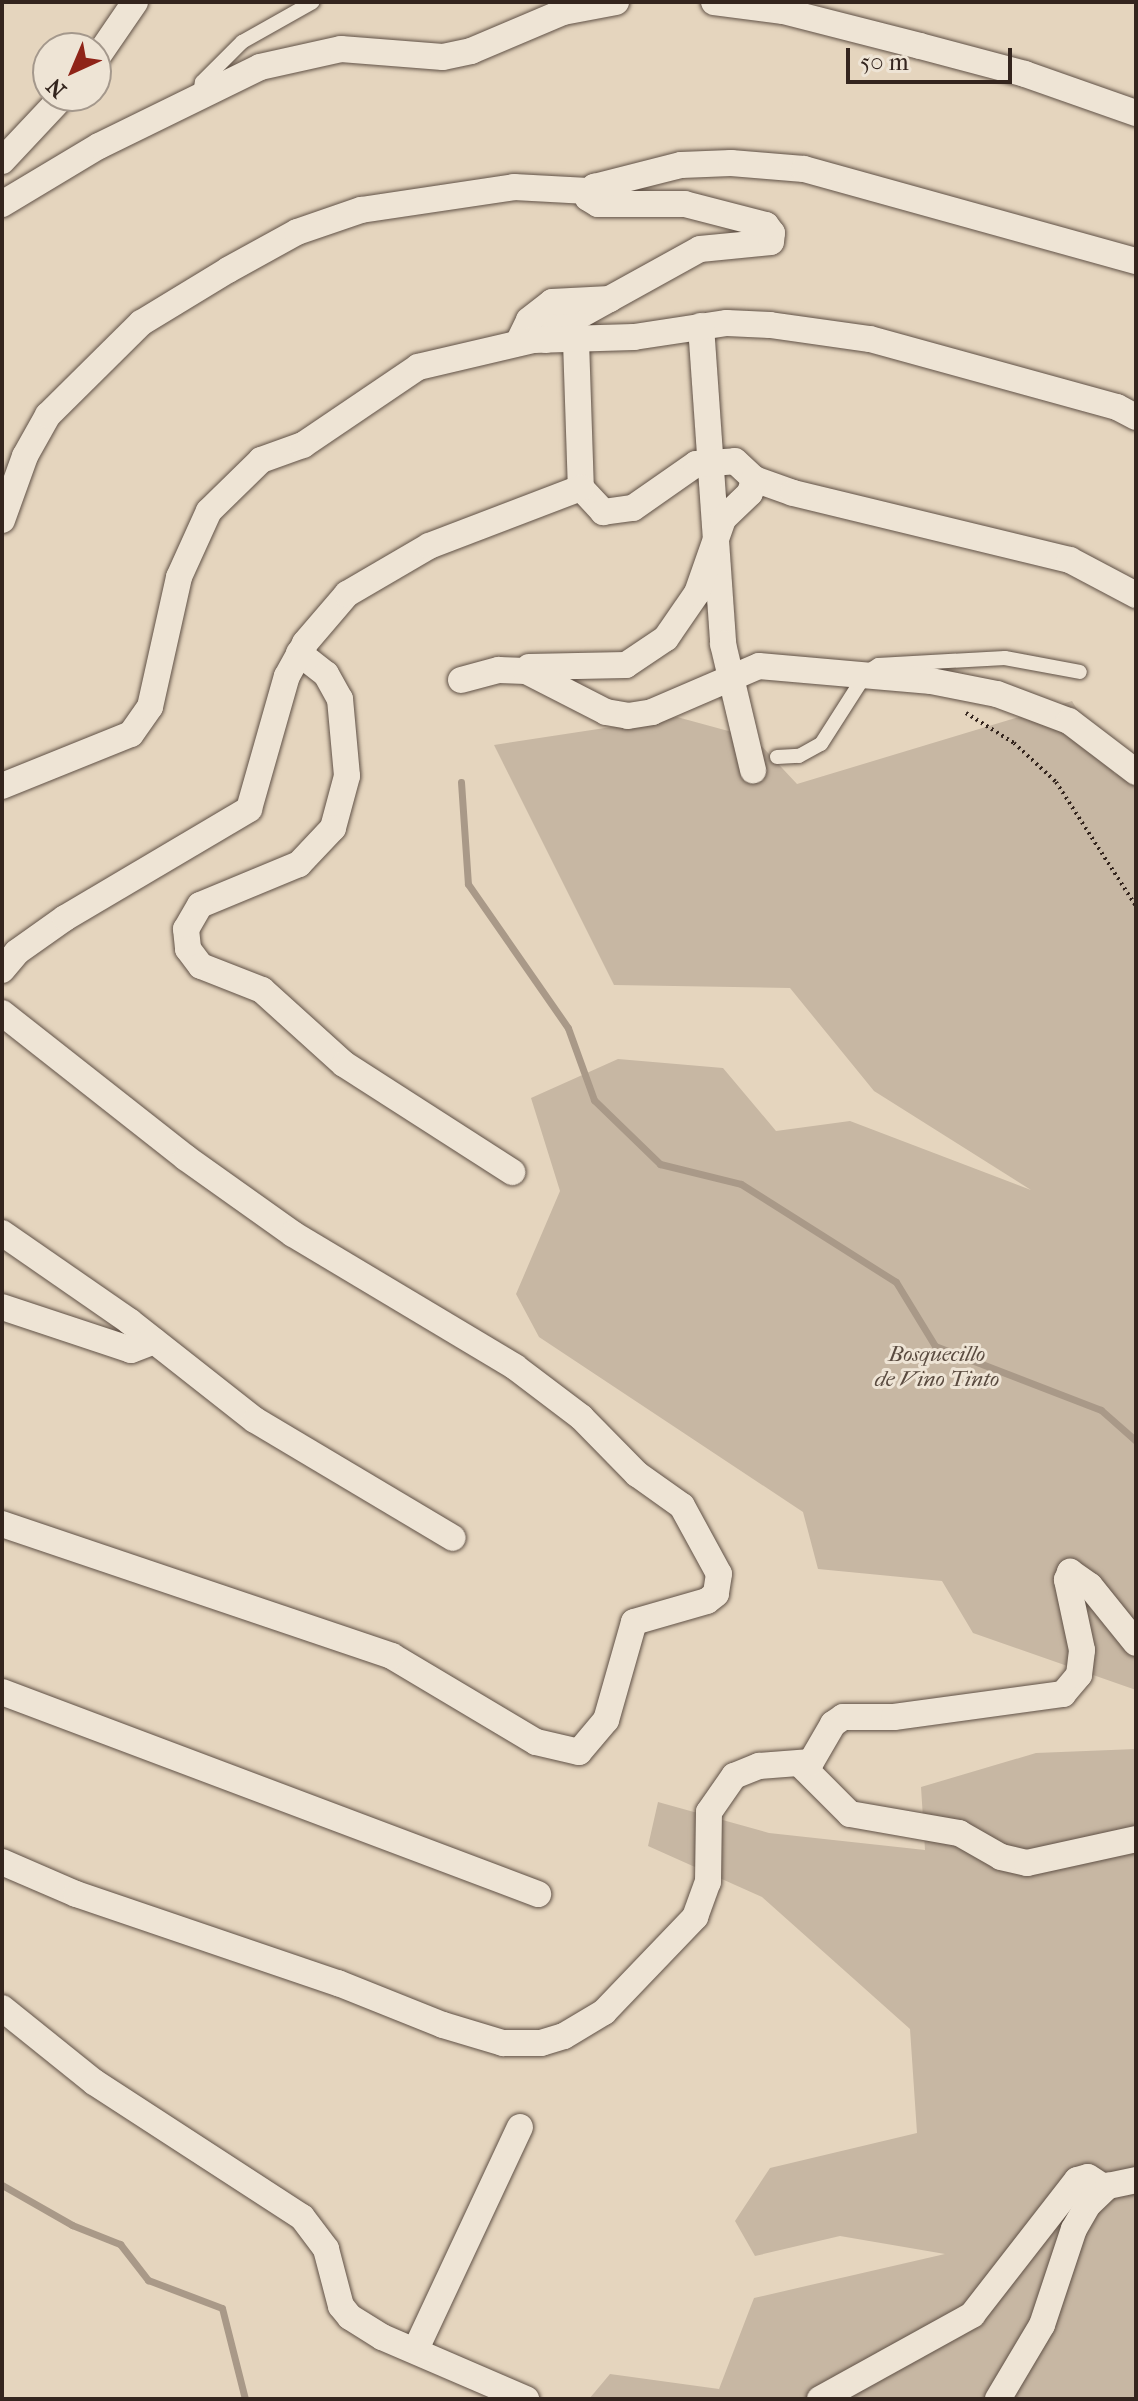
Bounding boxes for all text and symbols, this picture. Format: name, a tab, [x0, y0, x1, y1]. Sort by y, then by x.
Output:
north arrow	[32, 32, 112, 112]
scale bar	[850, 32, 1016, 82]
text: 50 m	[860, 48, 909, 76]
text: N	[42, 73, 72, 103]
park label: Bosquecillo de Vino Tinto	[875, 1341, 999, 1392]

